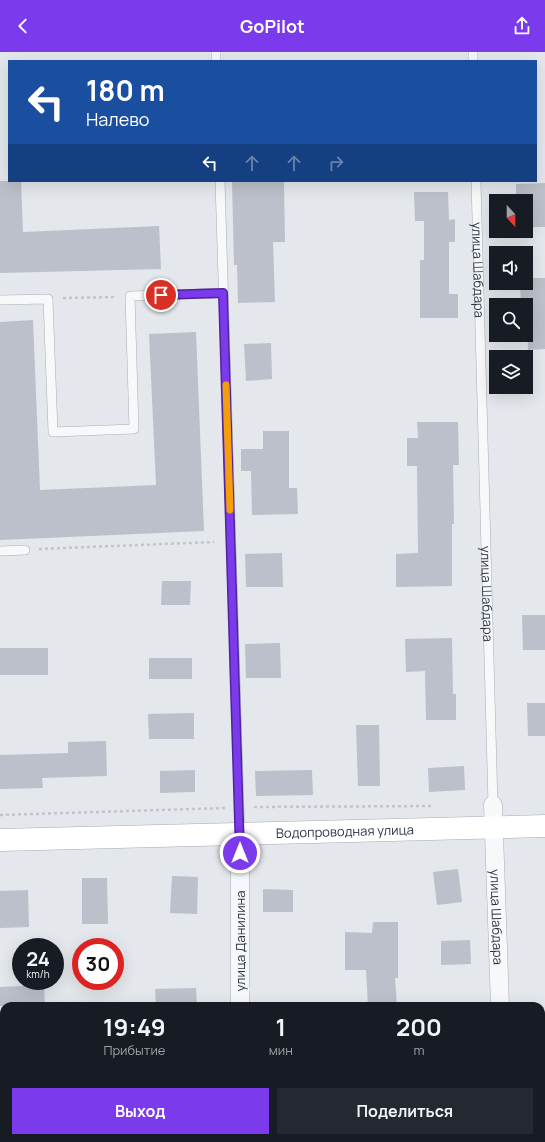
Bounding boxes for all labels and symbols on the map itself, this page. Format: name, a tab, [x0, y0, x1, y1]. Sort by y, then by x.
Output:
north arrow	[489, 194, 533, 238]
street label: улица Шабдара	[468, 222, 489, 318]
pin	[144, 278, 178, 312]
street label: улица Шабдара	[477, 546, 498, 642]
street label: Водопроводная улица	[276, 820, 414, 842]
position arrow	[219, 832, 261, 874]
street label: улица Шабдара	[486, 869, 508, 965]
street label: улица Данилина	[231, 891, 249, 992]
speed limit sign: 30	[72, 938, 124, 990]

